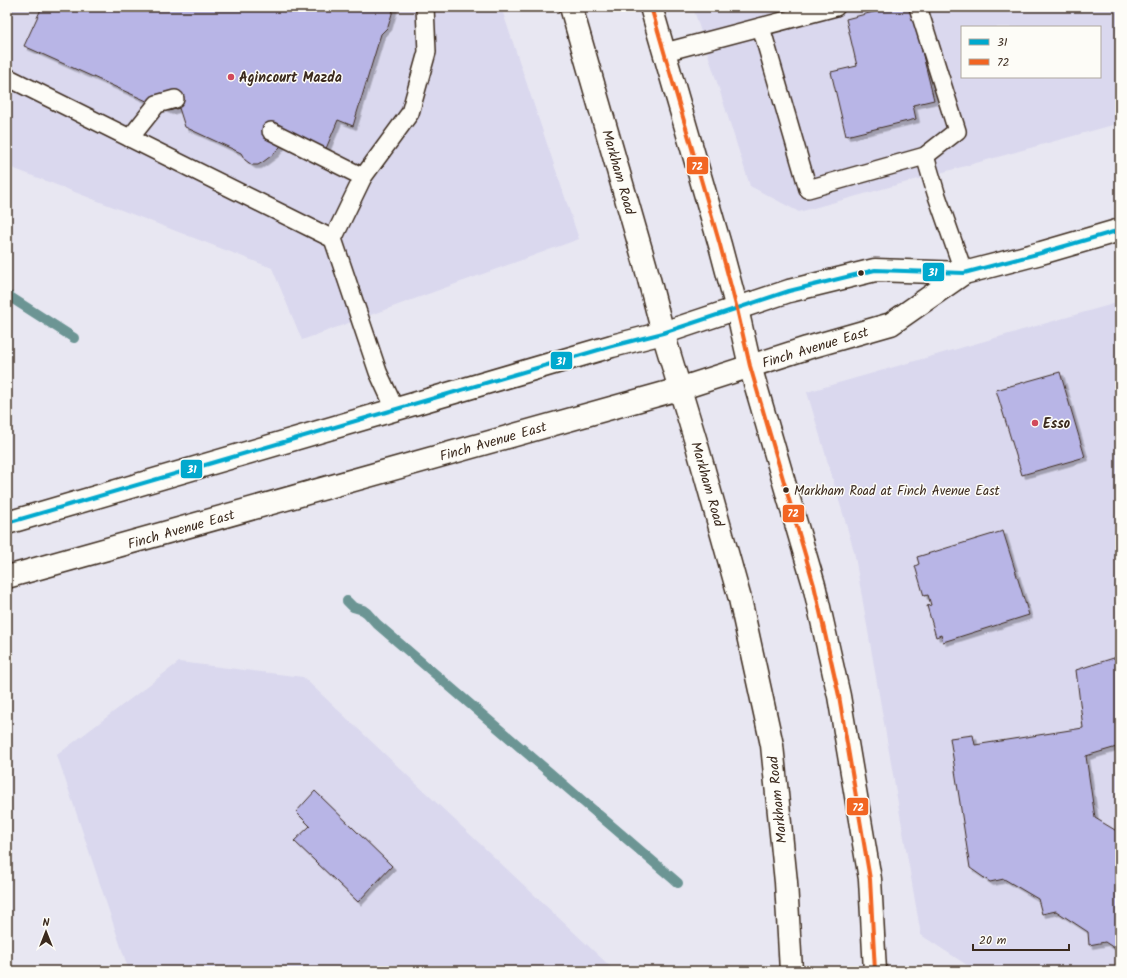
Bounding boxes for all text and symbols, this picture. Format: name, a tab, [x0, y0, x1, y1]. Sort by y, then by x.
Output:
legend	[961, 26, 1101, 78]
text: 31	[997, 33, 1008, 52]
text: 72	[997, 53, 1010, 72]
place label: Agincourt Mazda	[239, 67, 342, 89]
marker: Agincourt Mazda	[226, 72, 236, 82]
street label: Markham Road	[595, 127, 641, 218]
line badge: 72	[686, 156, 709, 175]
text: 72	[691, 158, 703, 176]
line badge: 31	[922, 262, 945, 282]
text: 31	[927, 264, 938, 282]
unlabelled marker	[856, 268, 866, 278]
street label: Finch Avenue East	[759, 321, 872, 375]
line badge: 31	[550, 351, 573, 370]
text: 31	[555, 353, 566, 371]
place label: Esso	[1043, 413, 1071, 435]
street label: Finch Avenue East	[437, 416, 550, 468]
marker: Esso	[1030, 418, 1040, 428]
street label: Markham Road	[684, 439, 730, 530]
line badge: 31	[180, 459, 203, 479]
text: 31	[186, 461, 197, 479]
place label: Markham Road at Finch Avenue East	[794, 481, 1001, 502]
marker: Markham Road at Finch Avenue East	[781, 485, 791, 495]
street label: Finch Avenue East	[125, 504, 238, 556]
line badge: 72	[782, 504, 805, 523]
text: 72	[787, 505, 799, 523]
street label: Markham Road	[762, 754, 794, 845]
line badge: 72	[846, 797, 869, 816]
text: 72	[852, 799, 864, 817]
north arrow	[26, 912, 66, 952]
text: N	[43, 914, 50, 932]
scale bar	[973, 926, 1069, 952]
text: 20 m	[979, 931, 1007, 950]

